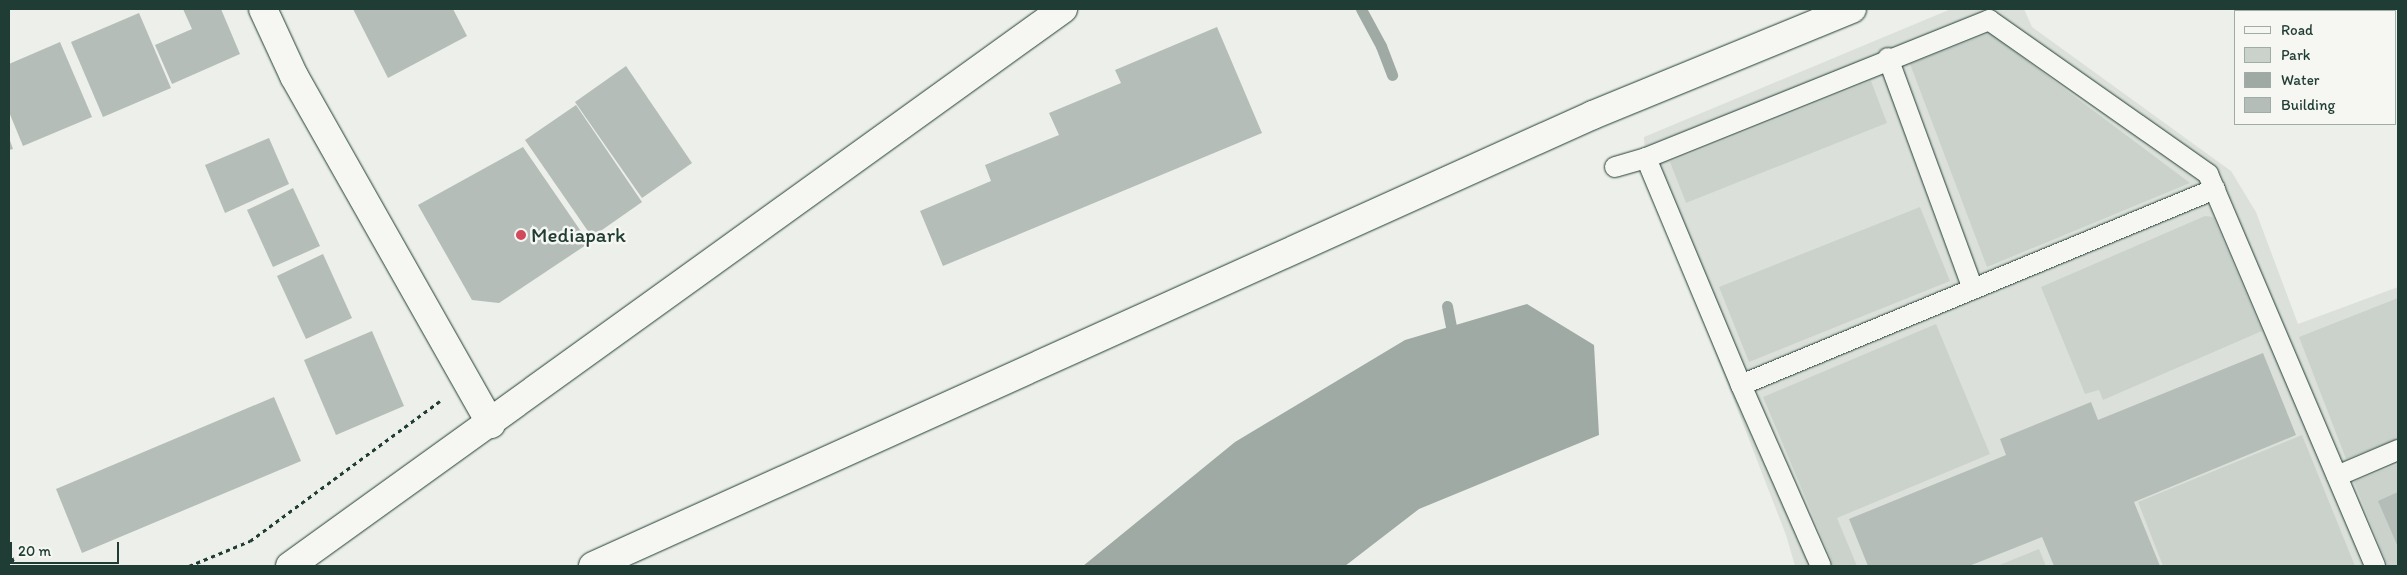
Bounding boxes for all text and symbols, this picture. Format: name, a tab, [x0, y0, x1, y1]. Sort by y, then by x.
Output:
legend	[2234, 10, 2397, 125]
text: Road	[2281, 21, 2313, 39]
text: Park	[2281, 46, 2311, 64]
text: Water	[2281, 71, 2319, 89]
text: Building	[2281, 96, 2335, 114]
place label: Mediapark	[531, 222, 626, 248]
marker: Mediapark	[515, 229, 527, 241]
scale bar	[12, 532, 121, 564]
text: 20 m	[18, 542, 51, 560]

